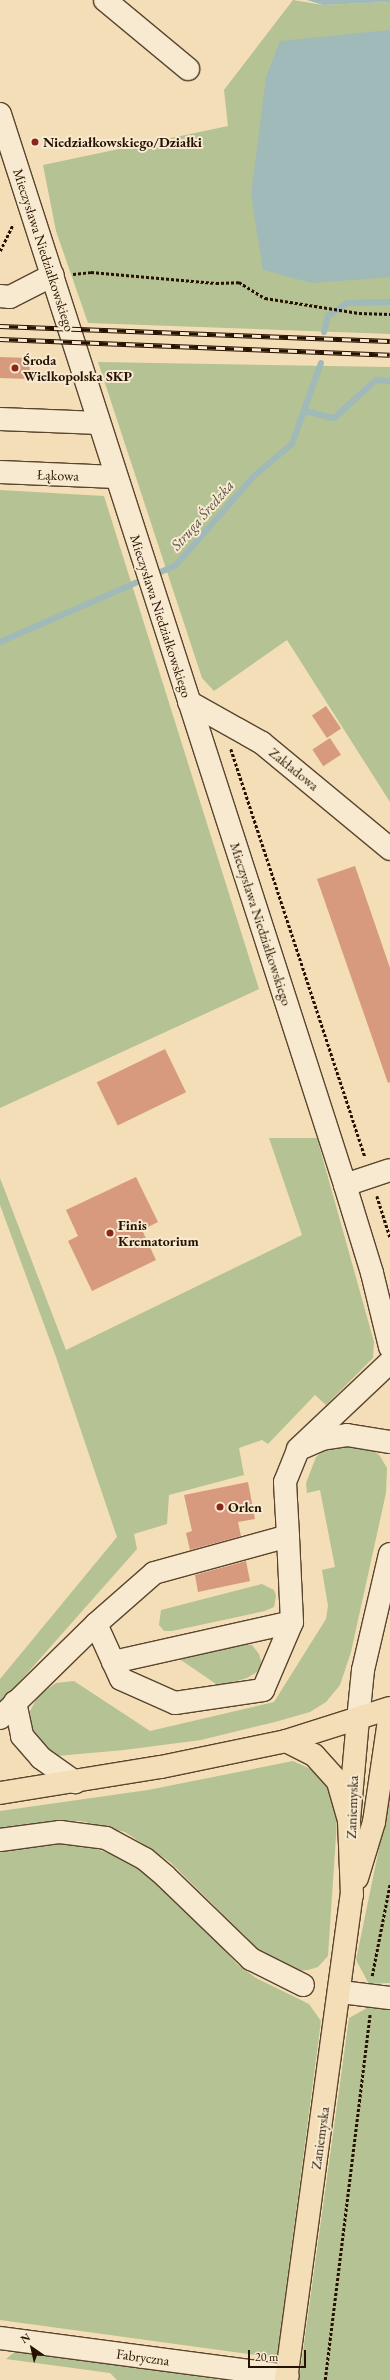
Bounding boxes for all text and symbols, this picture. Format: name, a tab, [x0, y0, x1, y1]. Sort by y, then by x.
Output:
place label: Niedziałkowskiego/Działki	[43, 134, 202, 150]
marker: Niedziałkowskiego/Działki	[30, 137, 40, 147]
street label: Mieczysława Niedziałkowskiego	[10, 166, 78, 334]
place label: Środa Wielkopolska SKP	[23, 352, 132, 384]
marker: Środa Wielkopolska SKP	[10, 363, 20, 373]
street label: Łąkowa	[37, 466, 79, 484]
water label: Struga Średzka	[167, 476, 237, 554]
street label: Mieczysława Niedziałkowskiego	[127, 532, 195, 700]
street label: Zakładowa	[266, 744, 322, 794]
street label: Mieczysława Niedziałkowskiego	[227, 840, 295, 1008]
place label: Finis Krematorium	[118, 1217, 199, 1250]
marker: Finis Krematorium	[105, 1228, 115, 1238]
place label: Orlen	[228, 1499, 262, 1515]
marker: Orlen	[215, 1502, 225, 1512]
street label: Zaniemyska	[342, 1775, 362, 1839]
street label: Zaniemyska	[307, 2105, 333, 2171]
north arrow	[12, 2328, 52, 2368]
text: N	[18, 2330, 33, 2346]
scale bar	[250, 2342, 308, 2368]
street label: Fabryczna	[115, 2345, 171, 2369]
text: 20 m	[255, 2349, 278, 2365]

